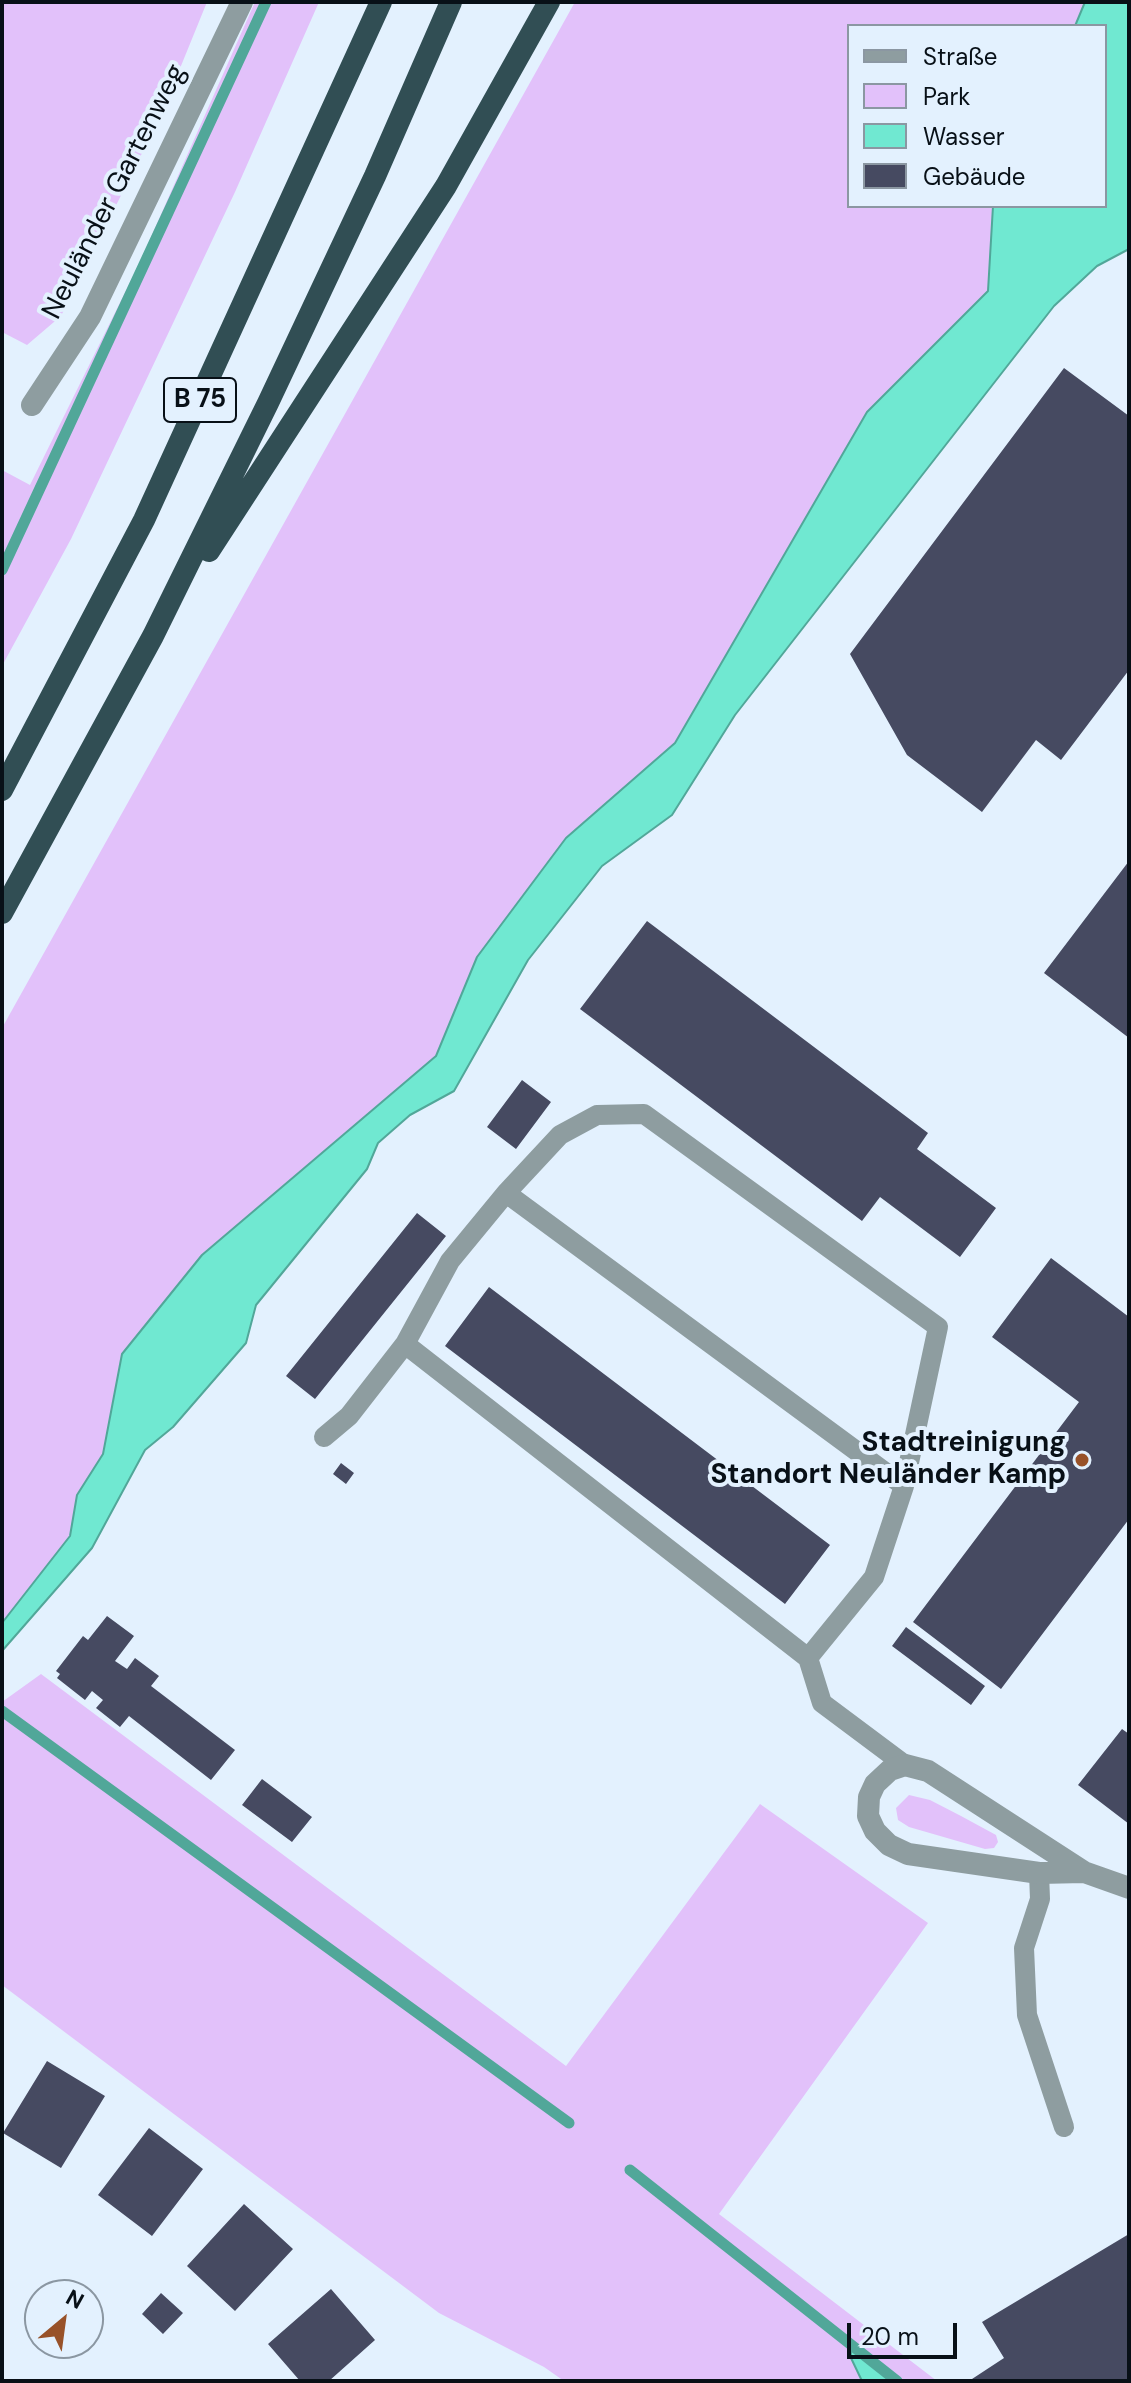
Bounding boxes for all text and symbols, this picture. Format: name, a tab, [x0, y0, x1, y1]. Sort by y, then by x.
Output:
legend	[847, 24, 1107, 208]
text: Straße	[923, 41, 997, 72]
street label: Neuländer Gartenweg	[36, 59, 194, 325]
text: Park	[923, 81, 970, 112]
text: Wasser	[923, 121, 1005, 152]
text: Gebäude	[923, 161, 1025, 192]
road number: B 75	[164, 378, 236, 422]
place label: Stadtreinigung Standort Neuländer Kamp	[710, 1427, 1066, 1493]
marker: Stadtreinigung Standort Neuländer Kamp	[1073, 1451, 1091, 1469]
north arrow	[24, 2279, 104, 2359]
text: N	[61, 2283, 89, 2316]
scale bar	[851, 2307, 961, 2357]
text: 20 m	[861, 2321, 919, 2352]

